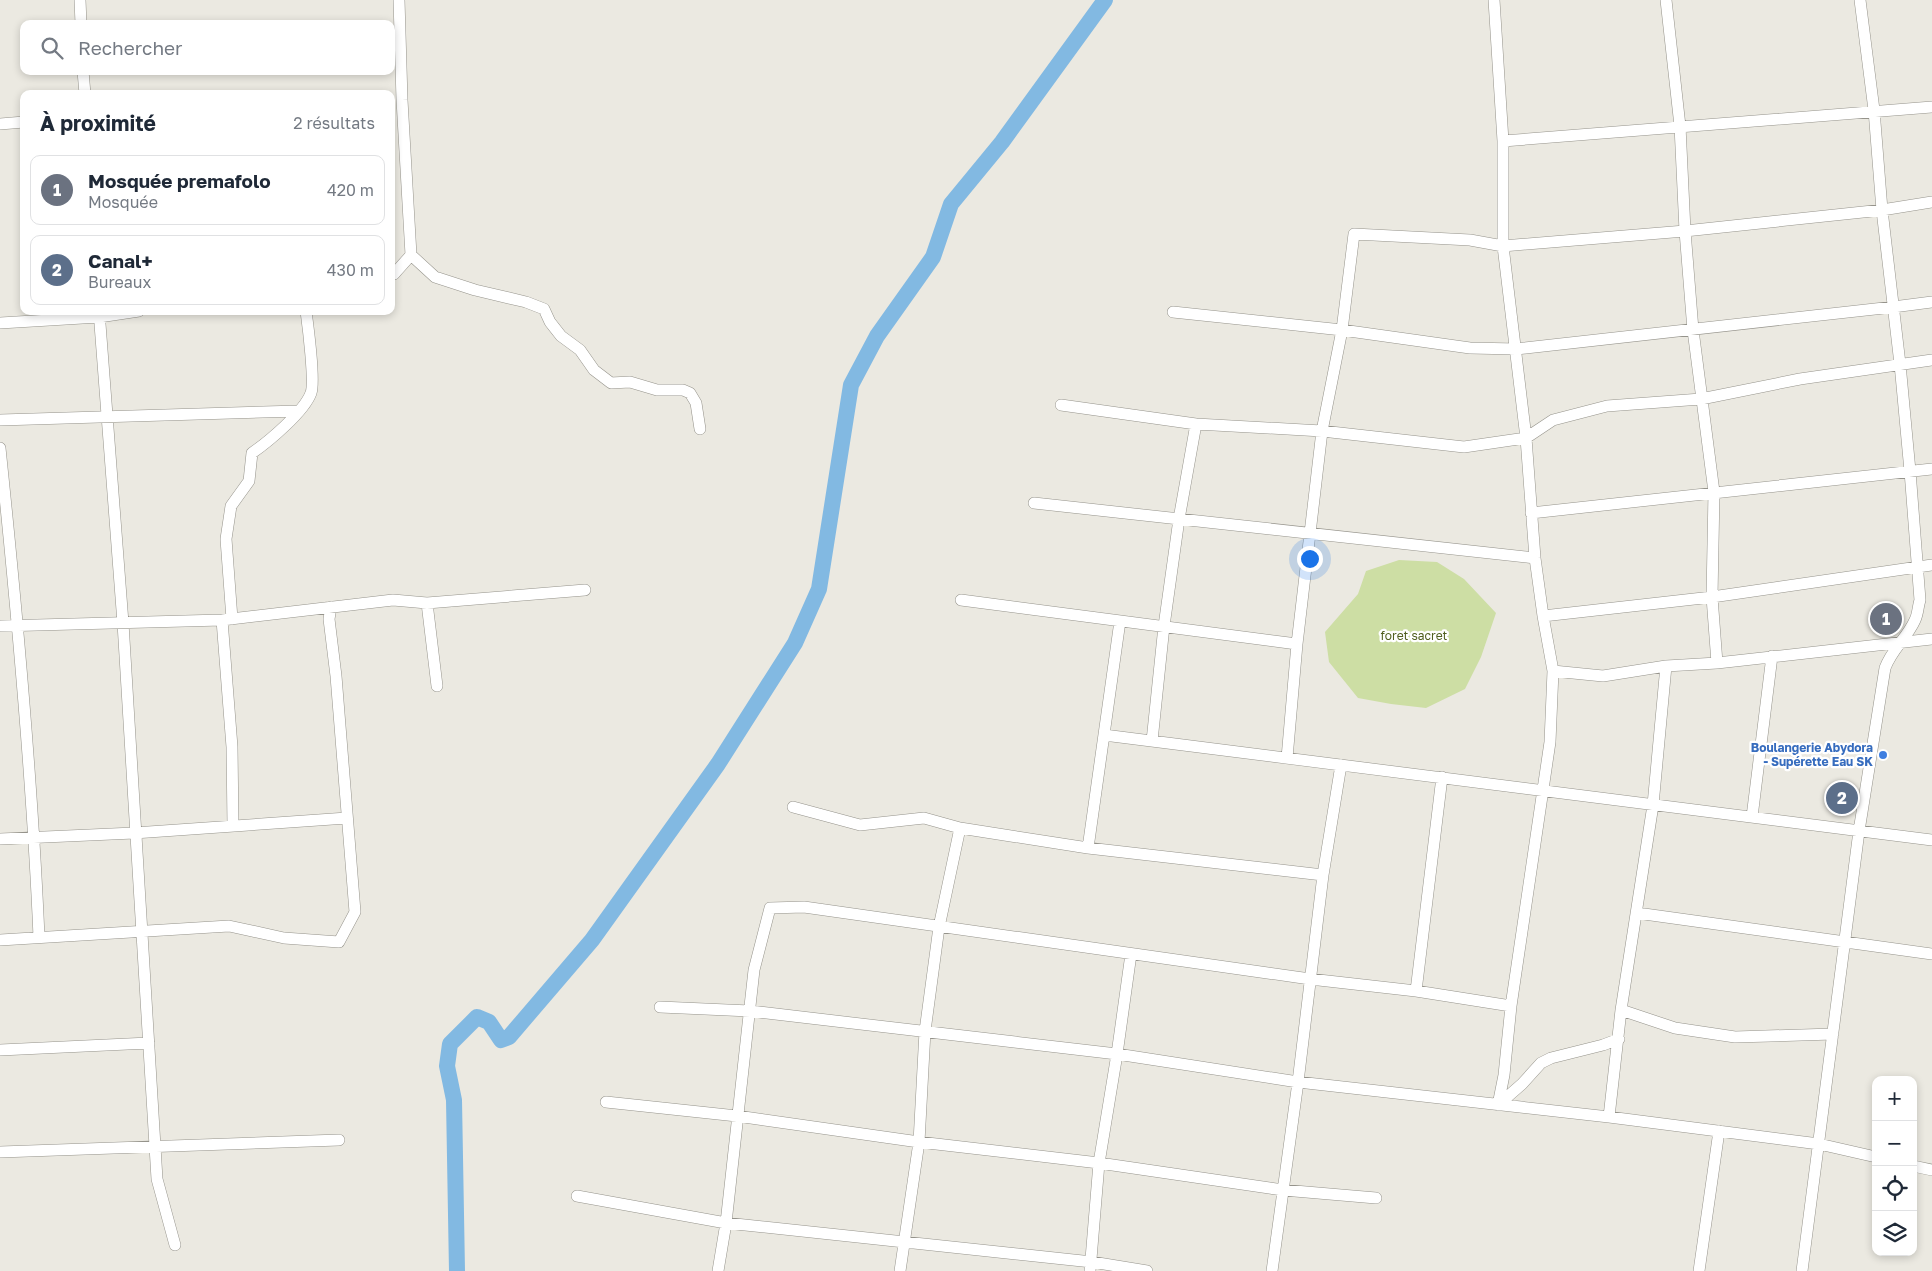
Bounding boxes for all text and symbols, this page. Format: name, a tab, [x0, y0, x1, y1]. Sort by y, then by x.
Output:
search box	[20, 20, 395, 75]
icon: search	[38, 34, 66, 62]
text: Rechercher	[78, 36, 183, 59]
text: À proximité	[40, 110, 156, 136]
text: 2 résultats	[293, 113, 375, 133]
text: Mosquée premafolo	[88, 169, 271, 192]
text: 1	[53, 180, 61, 200]
text: 420 m	[327, 180, 374, 200]
text: Mosquée	[88, 192, 158, 212]
text: Canal+	[88, 249, 152, 272]
text: 2	[52, 260, 62, 280]
text: 430 m	[327, 260, 374, 280]
text: Bureaux	[88, 272, 151, 292]
your location	[1297, 546, 1323, 572]
pin: 1	[1870, 600, 1902, 638]
park label: foret sacret	[1381, 628, 1448, 643]
place label: Boulangerie Abydora - Supérette Eau SK	[1751, 740, 1873, 769]
marker: Boulangerie Abydora - Supérette Eau SK	[1877, 749, 1889, 761]
pin: 2	[1826, 779, 1858, 817]
map controls	[1872, 1076, 1917, 1256]
button: +	[1872, 1076, 1917, 1121]
button: −	[1872, 1121, 1917, 1166]
button: locate	[1872, 1166, 1917, 1211]
button: layers	[1872, 1211, 1917, 1256]

